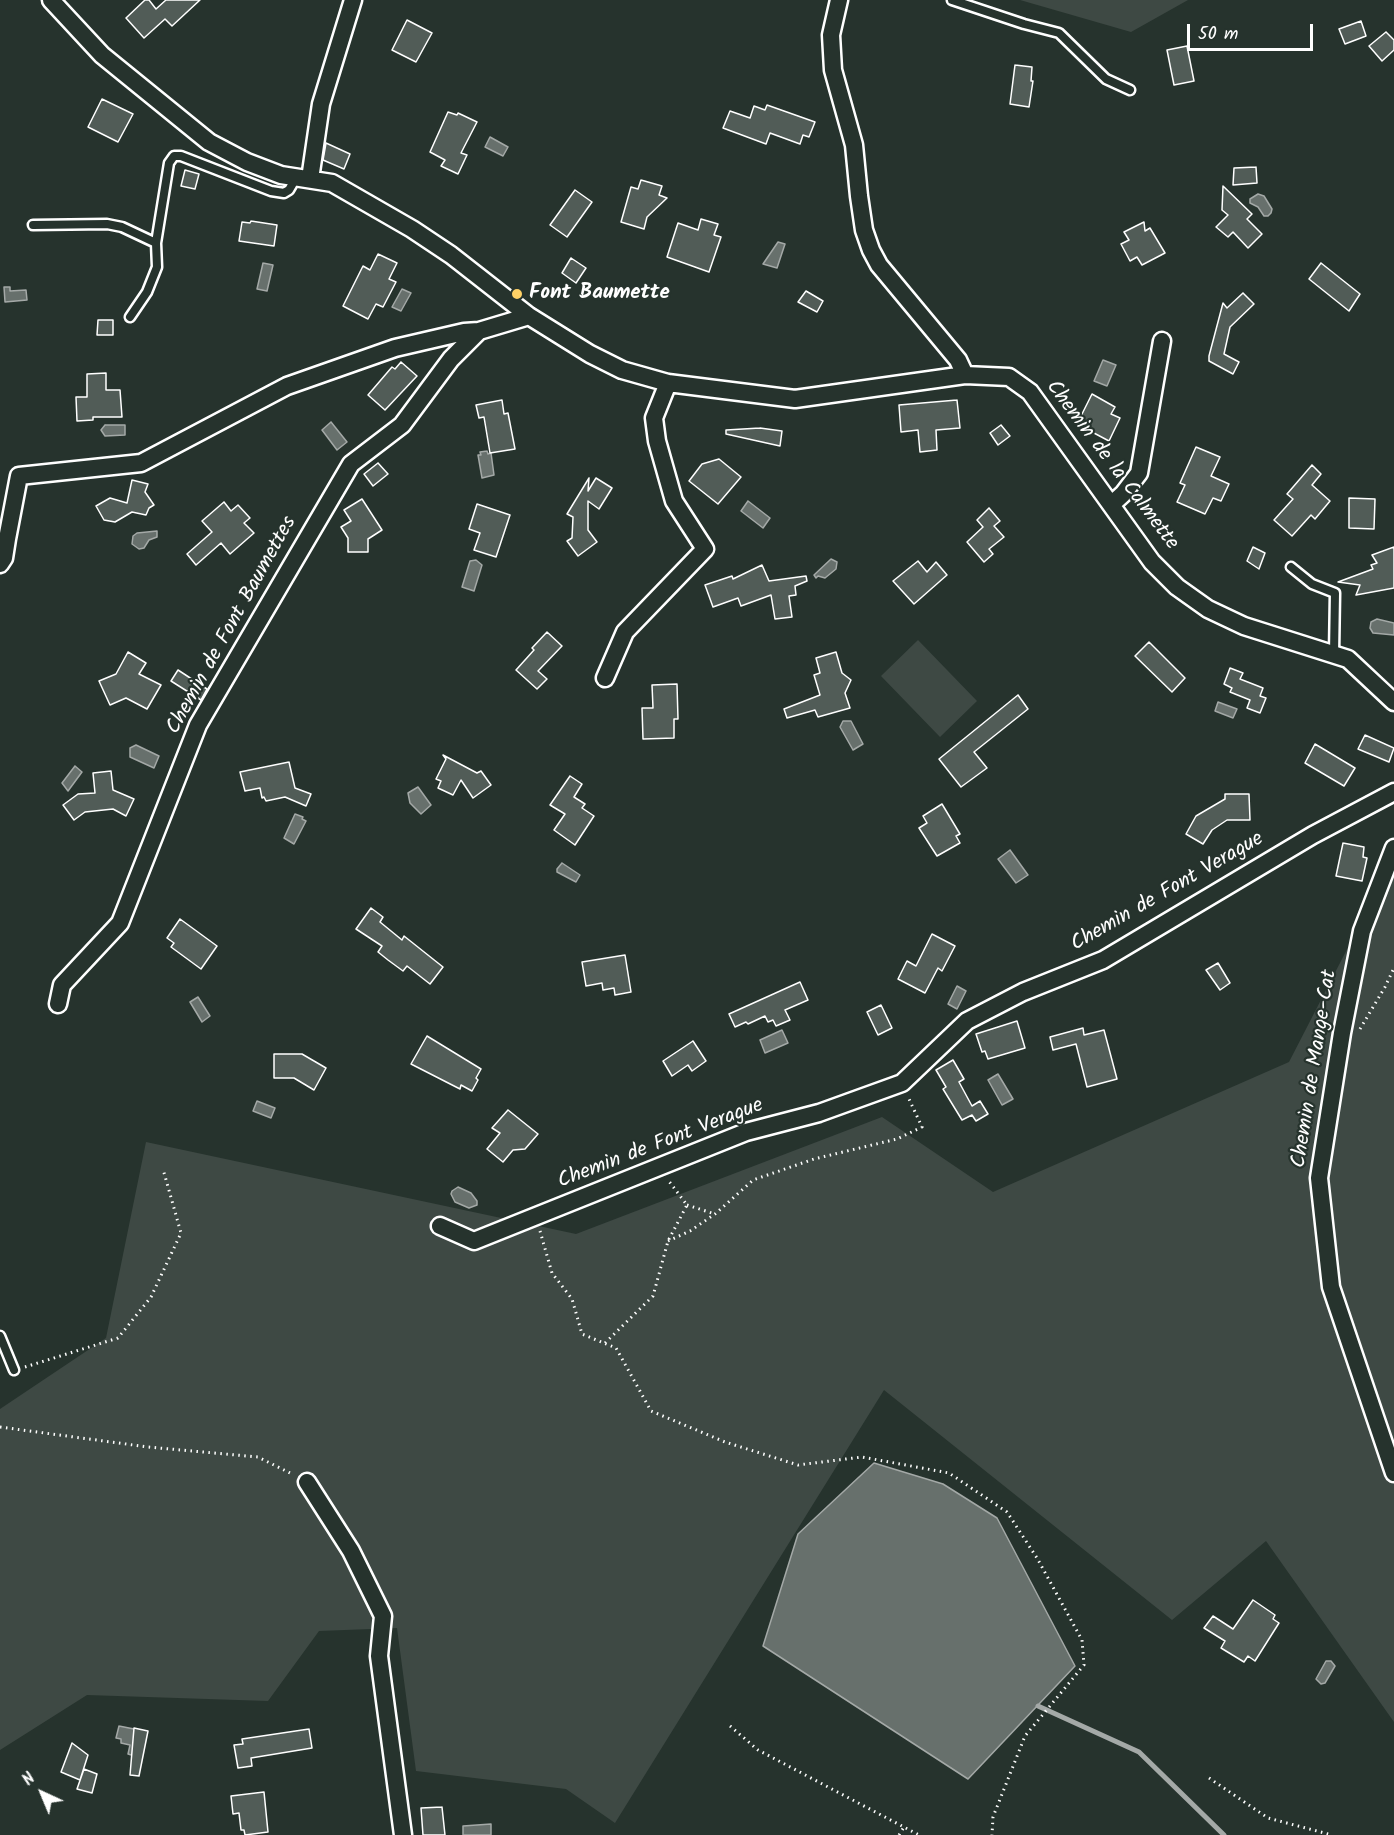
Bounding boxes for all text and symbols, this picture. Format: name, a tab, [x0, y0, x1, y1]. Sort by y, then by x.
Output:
scale bar	[1190, 12, 1316, 50]
text: 50 m	[1198, 20, 1238, 49]
place label: Font Baumette	[529, 281, 670, 307]
marker: Font Baumette	[510, 287, 524, 301]
street label: Chemin de la Calmette	[1039, 376, 1183, 556]
street label: Chemin de Font Baumettes	[163, 513, 303, 739]
street label: Chemin de Font Verague	[1067, 828, 1269, 958]
street label: Chemin de Mange-Cat	[1288, 968, 1344, 1170]
street label: Chemin de Font Verague	[555, 1094, 767, 1196]
north arrow	[12, 1763, 72, 1823]
text: N	[17, 1767, 41, 1792]

